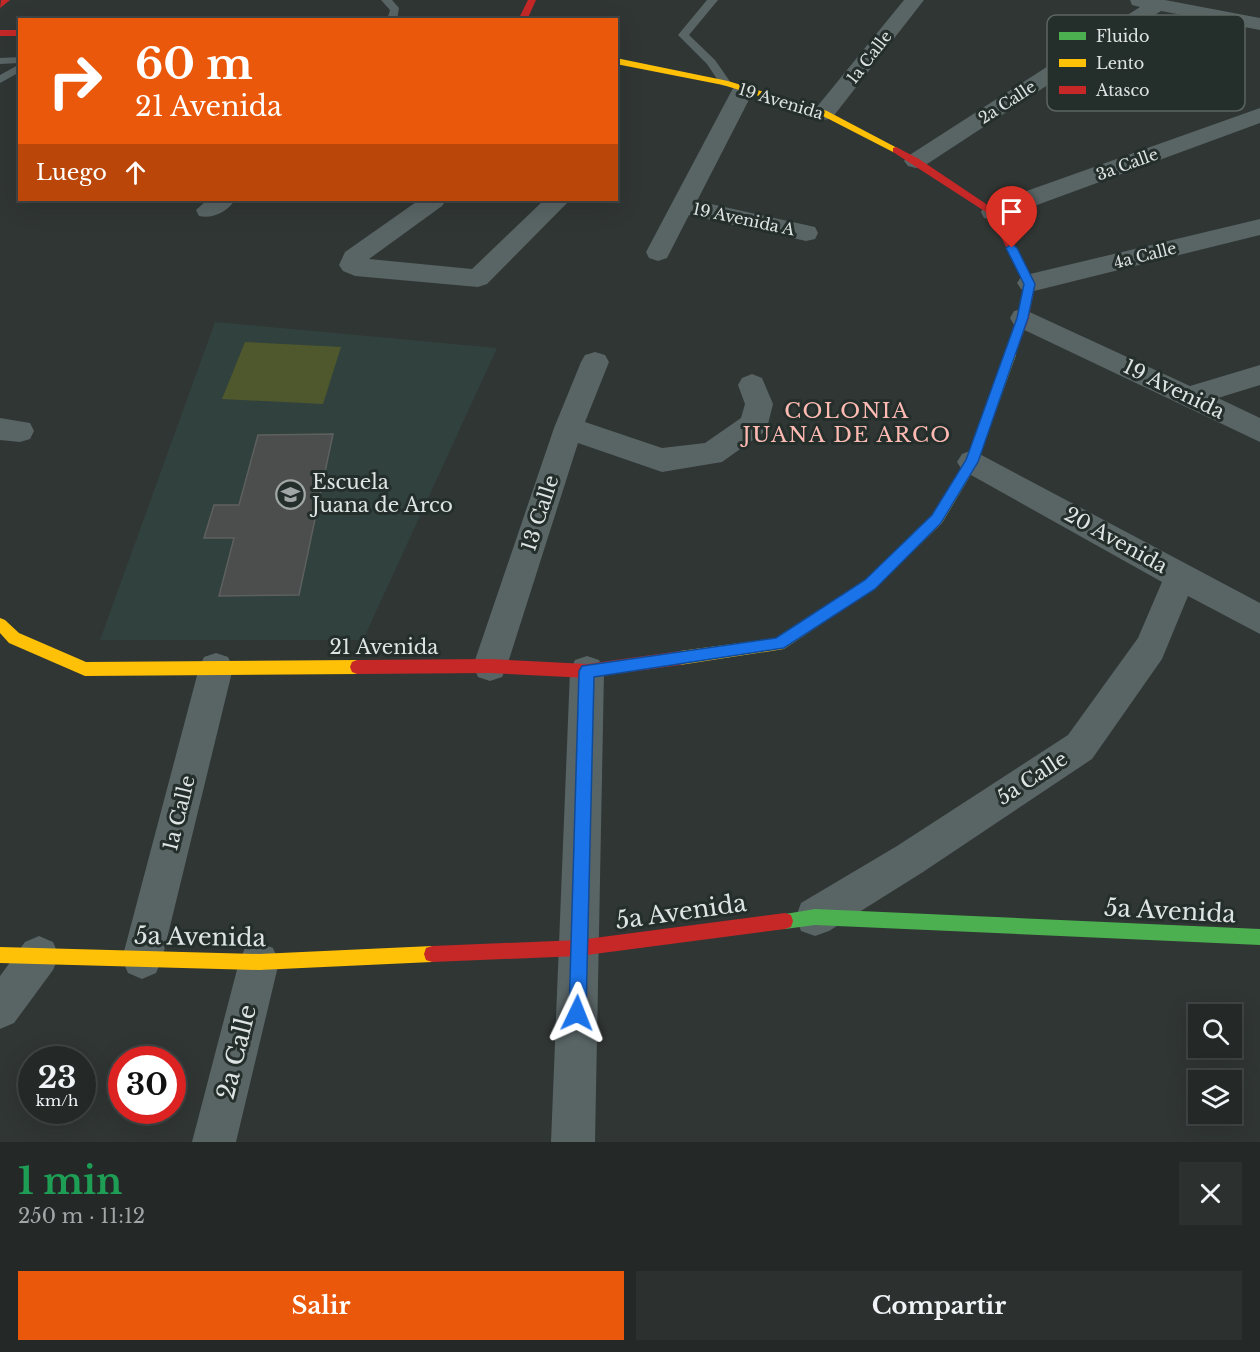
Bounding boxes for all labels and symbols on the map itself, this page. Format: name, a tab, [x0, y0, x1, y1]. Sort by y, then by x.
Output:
legend	[1047, 15, 1245, 111]
text: Fluido	[1096, 26, 1149, 46]
street label: 1a Calle	[842, 27, 896, 87]
text: Lento	[1096, 53, 1144, 73]
street label: 2a Calle	[975, 76, 1039, 128]
street label: 19 Avenida	[736, 79, 826, 123]
text: Atasco	[1095, 80, 1149, 100]
street label: 3a Calle	[1093, 144, 1161, 184]
pin	[986, 186, 1037, 248]
street label: 19 Avenida A	[691, 198, 797, 240]
street label: 4a Calle	[1112, 238, 1178, 272]
street label: 19 Avenida	[1120, 354, 1229, 424]
district label: COLONIA JUANA DE ARCO	[739, 398, 952, 448]
place label: Escuela Juana de Arco	[309, 470, 453, 517]
street label: 13 Calle	[516, 472, 564, 554]
school or university icon: Escuela Juana de Arco	[275, 478, 307, 510]
street label: 20 Avenida	[1060, 502, 1173, 579]
street label: 21 Avenida	[330, 635, 439, 659]
street label: 5a Calle	[992, 746, 1072, 810]
street label: 1a Calle	[158, 773, 200, 853]
street label: 5a Avenida	[614, 888, 749, 935]
street label: 5a Avenida	[1103, 893, 1237, 928]
street label: 5a Avenida	[134, 921, 267, 952]
position arrow	[545, 981, 609, 1045]
street label: 2a Calle	[211, 1002, 262, 1102]
speed limit sign: 30	[108, 1046, 186, 1124]

